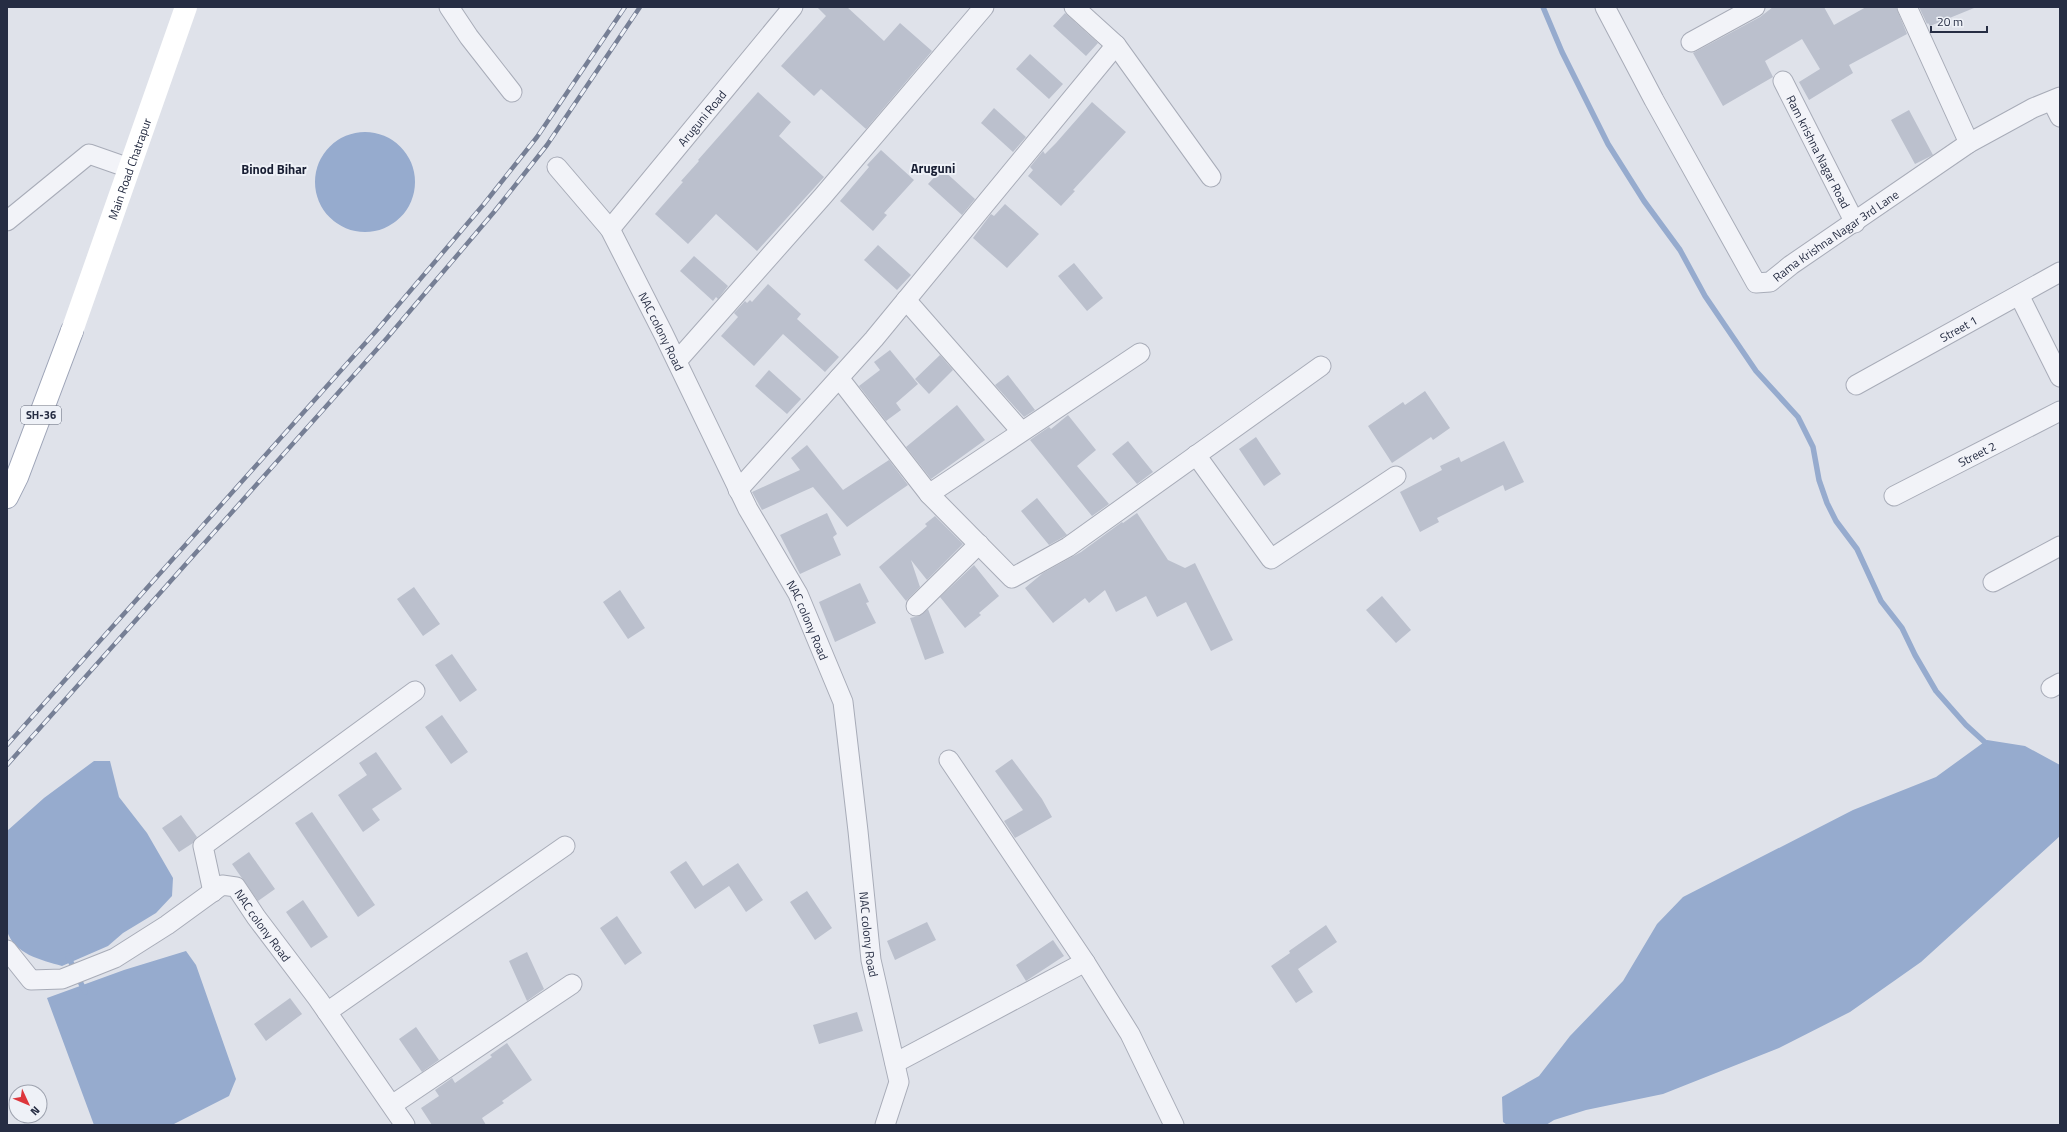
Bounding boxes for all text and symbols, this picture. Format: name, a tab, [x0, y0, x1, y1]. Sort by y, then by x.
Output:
scale bar	[1931, 8, 1987, 34]
text: 20 m	[1937, 12, 1963, 31]
street label: Aruguni Road	[673, 86, 731, 150]
street label: Ram krishna Nagar Road	[1782, 91, 1855, 211]
street label: Main Road Chatrapur	[102, 115, 156, 222]
district label: Aruguni	[911, 158, 955, 178]
district label: Binod Bihar	[241, 159, 307, 179]
street label: Rama Krishna Nagar 3rd Lane	[1768, 185, 1902, 286]
street label: NAC colony Road	[634, 288, 689, 374]
street label: Street 1	[1936, 310, 1981, 346]
road number: SH-36	[21, 406, 61, 424]
street label: Street 2	[1954, 436, 1999, 471]
street label: NAC colony Road	[782, 576, 834, 663]
street label: NAC colony Road	[230, 885, 296, 966]
street label: NAC colony Road	[855, 891, 884, 979]
north arrow	[8, 1084, 48, 1124]
text: N	[27, 1103, 44, 1119]

